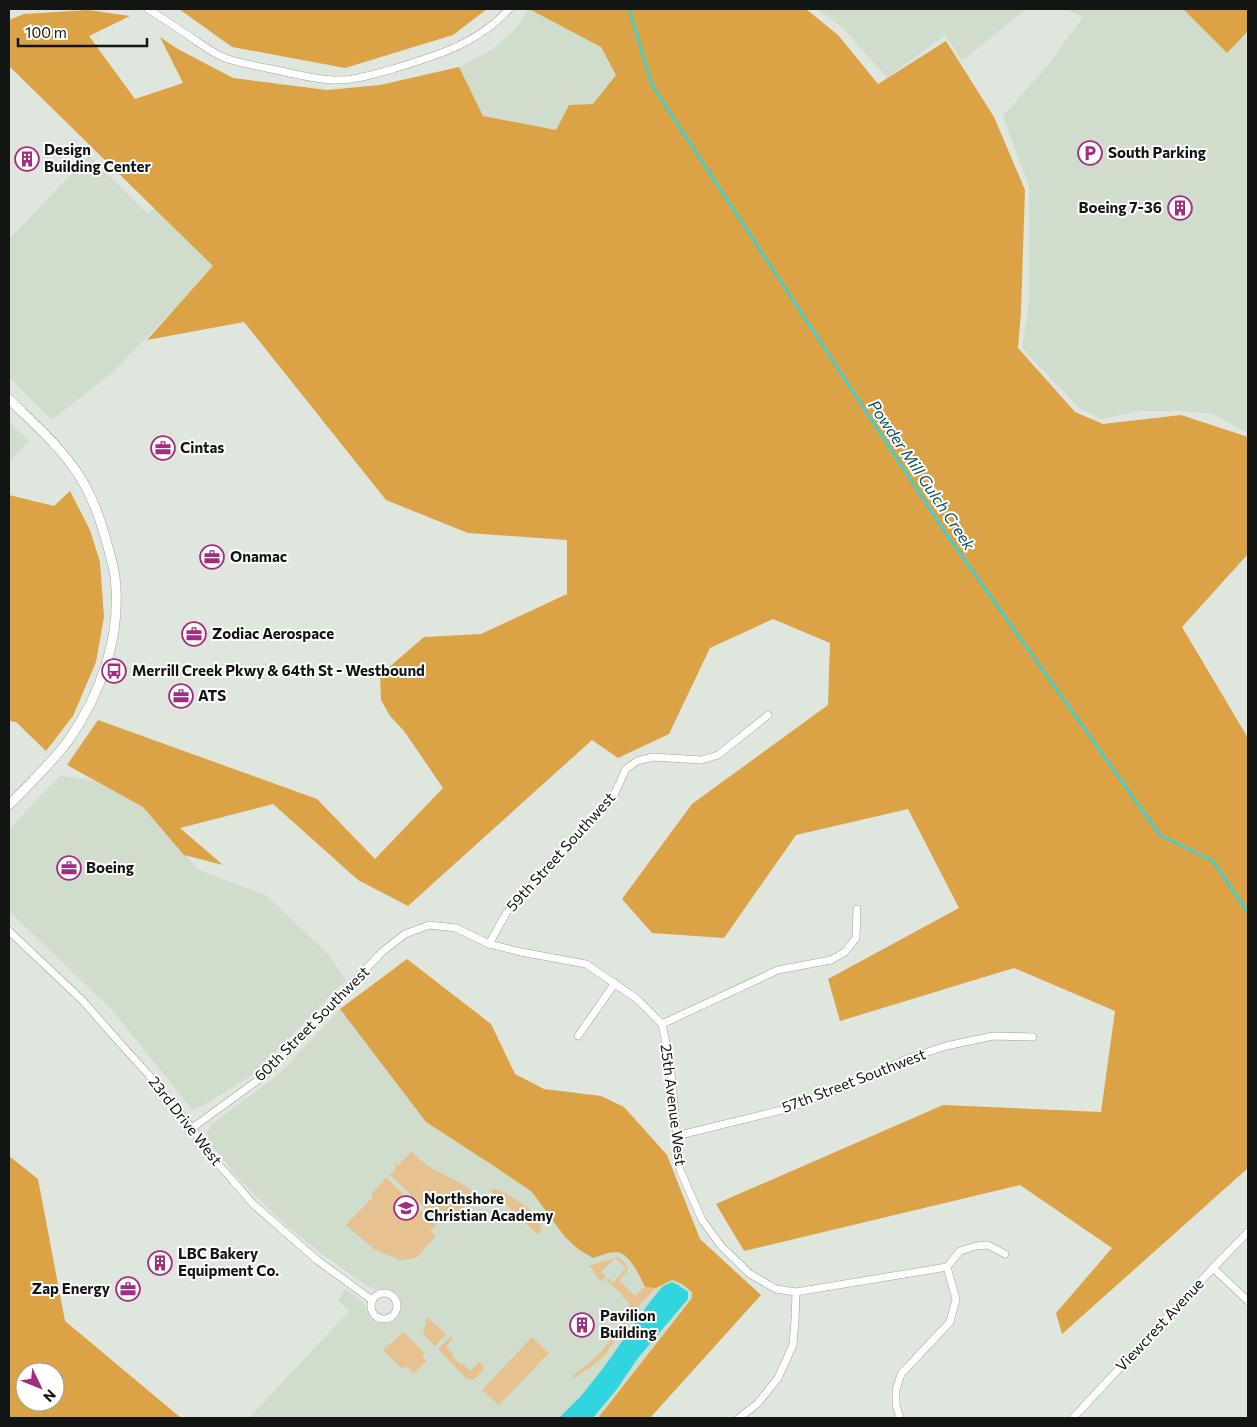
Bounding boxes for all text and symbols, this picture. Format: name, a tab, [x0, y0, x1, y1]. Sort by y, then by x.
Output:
scale bar	[18, 15, 146, 47]
text: 100 m	[25, 23, 67, 41]
place label: Design Building Center	[44, 140, 151, 175]
parking icon: South Parking	[1077, 140, 1103, 166]
place label: South Parking	[1108, 143, 1206, 161]
building icon: Design Building Center	[14, 146, 40, 172]
building icon: Boeing 7-36	[1167, 195, 1193, 221]
place label: Boeing 7-36	[1079, 198, 1162, 216]
water label: Powder Mill Gulch Creek	[865, 396, 980, 554]
office icon: Cintas	[150, 435, 176, 461]
place label: Cintas	[180, 438, 224, 456]
office icon: Onamac	[199, 544, 225, 570]
place label: Onamac	[230, 547, 287, 565]
office icon: Zodiac Aerospace	[181, 621, 207, 647]
place label: Zodiac Aerospace	[212, 624, 334, 642]
bus stop icon: Merrill Creek Pkwy & 64th St - Westbound	[101, 658, 127, 684]
place label: Merrill Creek Pkwy & 64th St - Westbound	[132, 661, 425, 679]
office icon: ATS	[168, 683, 194, 709]
place label: ATS	[198, 686, 226, 704]
street label: 59th Street Southwest	[502, 788, 618, 915]
office icon: Boeing	[56, 855, 82, 881]
place label: Boeing	[86, 858, 134, 876]
street label: 60th Street Southwest	[250, 962, 372, 1084]
street label: 25th Avenue West	[658, 1043, 690, 1167]
street label: 57th Street Southwest	[779, 1044, 928, 1116]
street label: 23rd Drive West	[145, 1072, 226, 1169]
place label: Northshore Christian Academy	[424, 1189, 554, 1224]
school or university icon: Northshore Christian Academy	[393, 1195, 419, 1221]
place label: LBC Bakery Equipment Co.	[178, 1244, 279, 1279]
building icon: LBC Bakery Equipment Co.	[147, 1250, 173, 1276]
street label: Viewcrest Avenue	[1112, 1274, 1207, 1375]
office icon: Zap Energy	[115, 1276, 141, 1302]
place label: Zap Energy	[32, 1279, 111, 1297]
place label: Pavilion Building	[600, 1306, 657, 1341]
building icon: Pavilion Building	[569, 1312, 595, 1338]
north arrow	[15, 1362, 65, 1412]
text: N	[40, 1387, 60, 1406]

